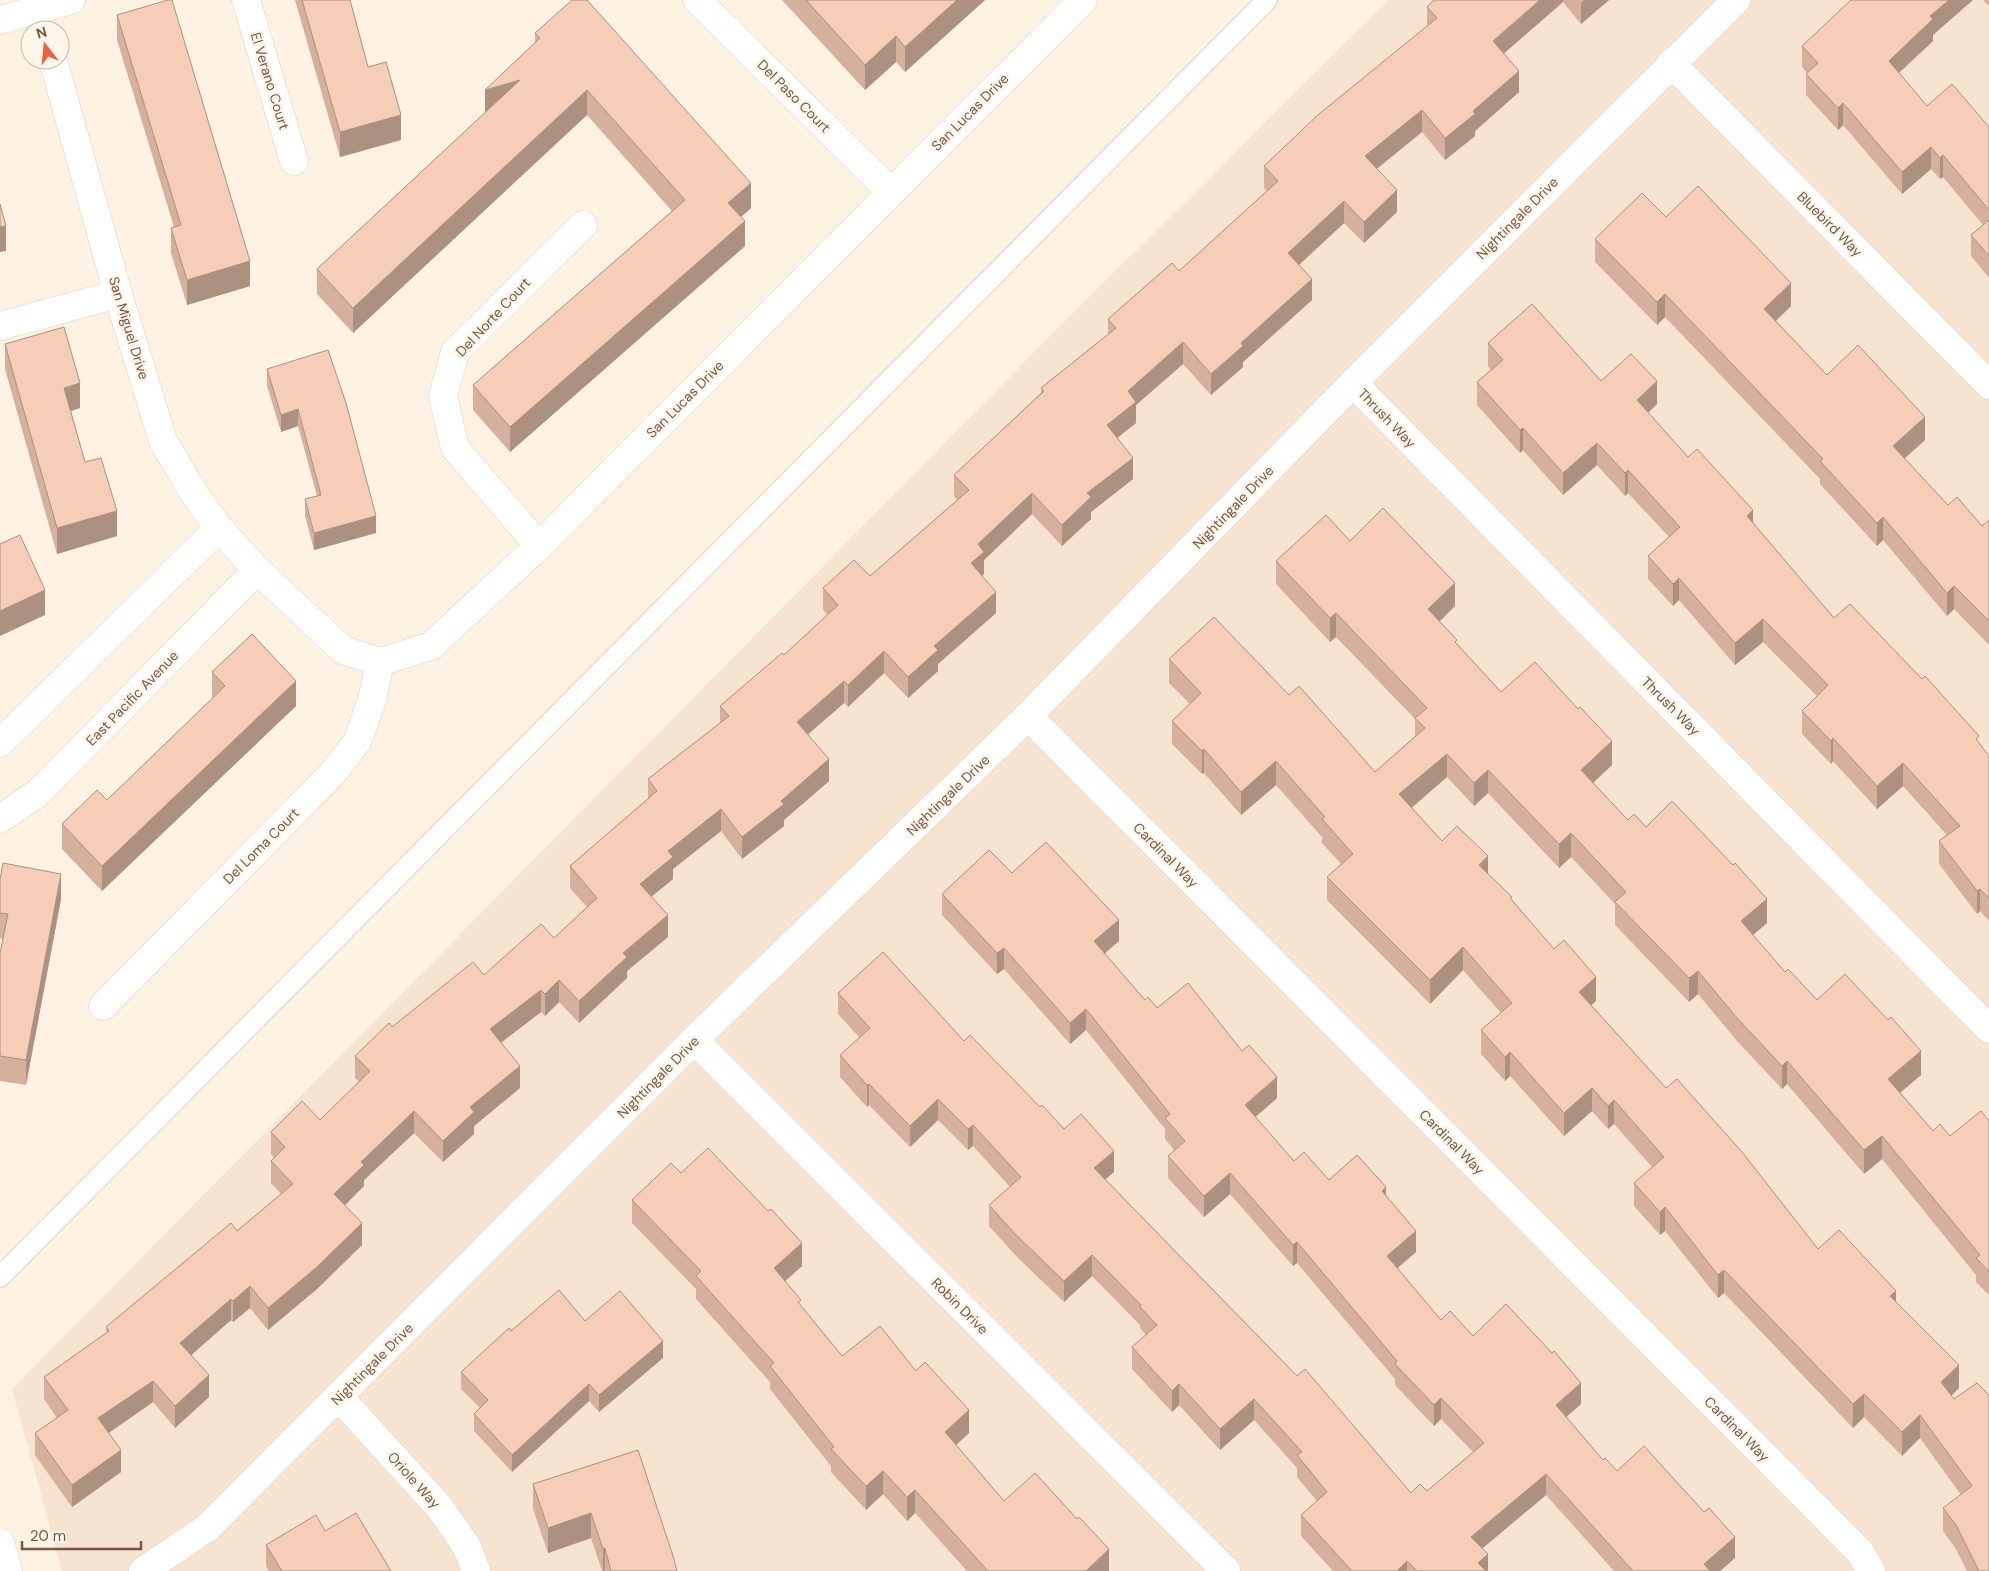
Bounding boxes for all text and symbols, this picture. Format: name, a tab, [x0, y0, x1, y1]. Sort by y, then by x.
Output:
north arrow	[20, 20, 70, 70]
text: N	[34, 22, 49, 43]
street label: El Verano Court	[247, 30, 293, 132]
street label: Del Paso Court	[754, 56, 834, 136]
street label: San Lucas Drive	[927, 69, 1013, 155]
street label: Nightingale Drive	[1472, 173, 1562, 263]
street label: Bluebird Way	[1794, 188, 1867, 261]
street label: San Miguel Drive	[105, 274, 153, 382]
street label: Del Norte Court	[452, 274, 534, 360]
street label: San Lucas Drive	[642, 356, 728, 442]
street label: Thrush Way	[1354, 384, 1420, 452]
street label: Nightingale Drive	[1189, 461, 1277, 553]
street label: East Pacific Avenue	[82, 647, 182, 749]
street label: Thrush Way	[1638, 673, 1704, 739]
street label: Nightingale Drive	[902, 751, 994, 839]
street label: Del Loma Court	[219, 804, 303, 888]
street label: Cardinal Way	[1129, 818, 1203, 892]
street label: Nightingale Drive	[613, 1032, 703, 1122]
street label: Cardinal Way	[1415, 1105, 1489, 1179]
street label: Robin Drive	[928, 1274, 992, 1338]
street label: Nightingale Drive	[327, 1319, 417, 1409]
street label: Cardinal Way	[1700, 1392, 1774, 1466]
street label: Oriole Way	[384, 1448, 444, 1512]
scale bar	[22, 1518, 141, 1550]
text: 20 m	[30, 1526, 66, 1546]

